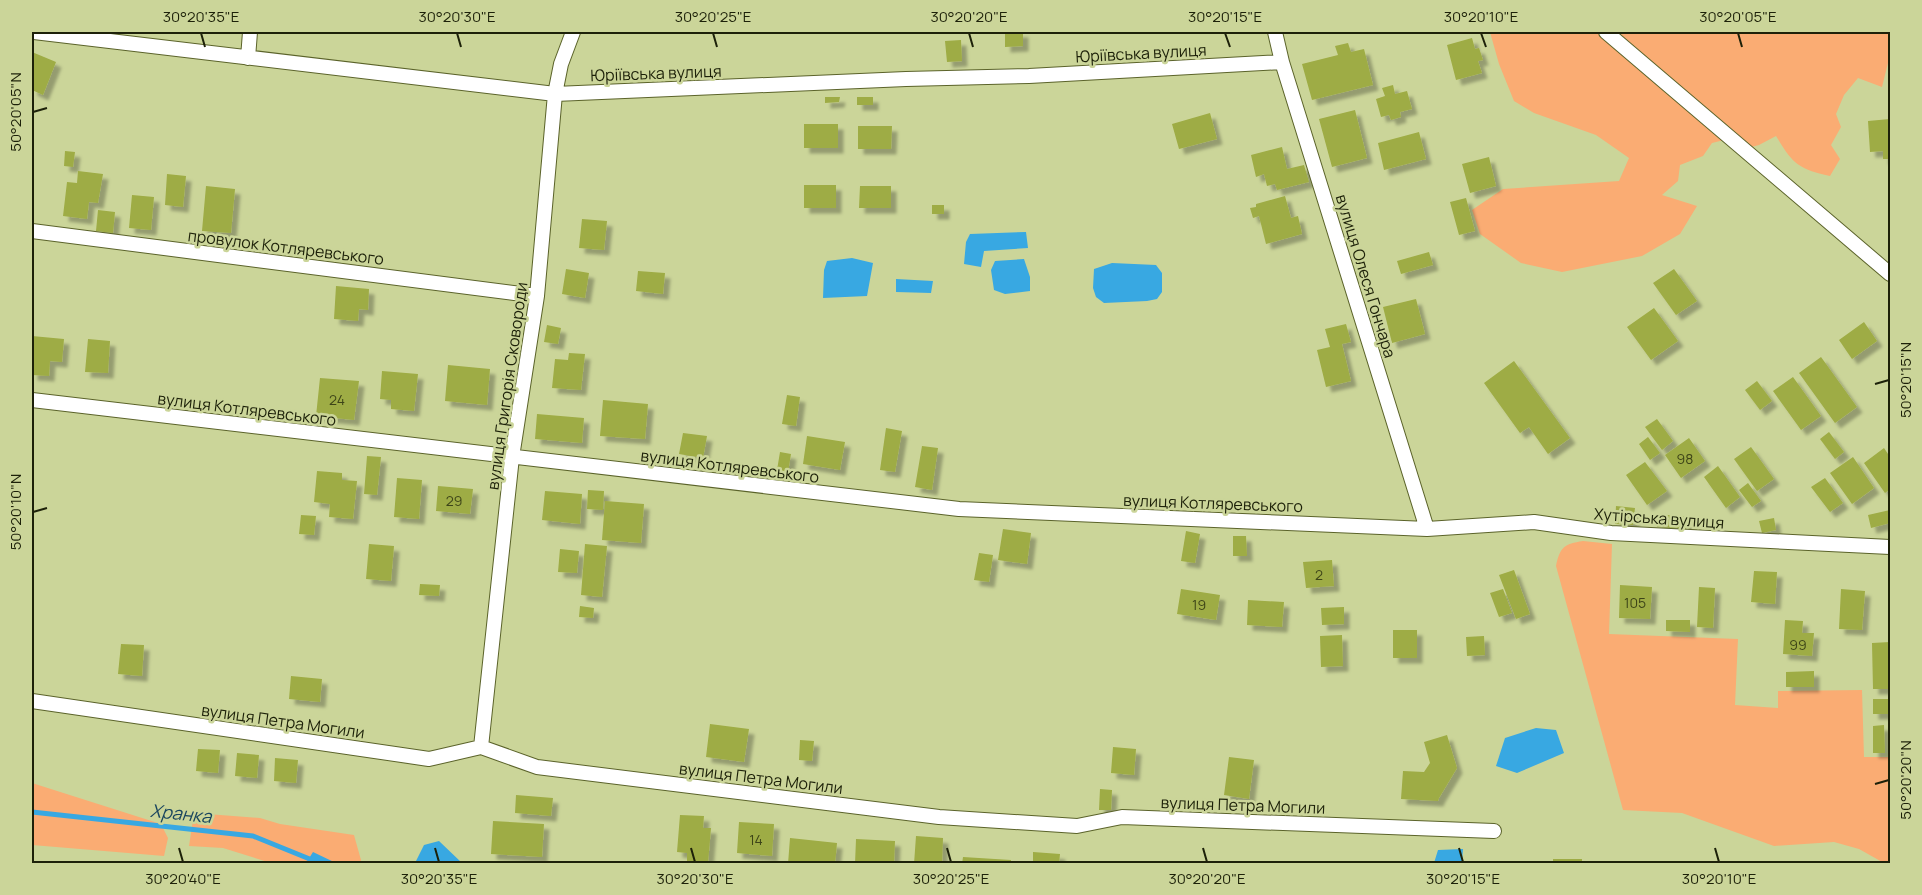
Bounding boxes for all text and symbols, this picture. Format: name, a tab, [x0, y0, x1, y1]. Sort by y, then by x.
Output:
text: 30°20'35"E	[163, 6, 239, 27]
text: 30°20'30"E	[419, 6, 495, 27]
text: 30°20'25"E	[675, 6, 751, 27]
text: 30°20'20"E	[930, 6, 1008, 27]
text: 30°20'15"E	[1188, 6, 1262, 27]
text: 30°20'10"E	[1444, 6, 1518, 27]
text: 30°20'05"E	[1699, 6, 1777, 27]
street label: Юріївська вулиця	[1075, 39, 1207, 67]
street label: Юріївська вулиця	[590, 60, 722, 86]
text: 50°20'05"N	[5, 72, 26, 152]
street label: вулиця Олеся Гончара	[1331, 192, 1401, 360]
street label: провулок Котляревського	[187, 224, 385, 270]
street label: вулиця Григорія Сковороди	[482, 281, 532, 491]
text: 50°20'15"N	[1895, 342, 1916, 418]
street label: вулиця Котляревського	[156, 387, 338, 431]
house number: 24	[329, 390, 345, 409]
street label: вулиця Котляревського	[639, 444, 821, 488]
house number: 98	[1677, 449, 1693, 468]
text: 50°20'10"N	[5, 474, 26, 550]
street label: вулиця Котляревського	[1123, 489, 1303, 517]
house number: 29	[446, 491, 462, 510]
street label: Хутірська вулиця	[1593, 502, 1725, 534]
house number: 2	[1315, 565, 1323, 584]
house number: 105	[1624, 593, 1646, 612]
house number: 19	[1192, 595, 1206, 614]
house number: 99	[1789, 635, 1807, 654]
street label: вулиця Петра Могили	[200, 699, 366, 743]
text: 50°20'20"N	[1895, 740, 1916, 820]
street label: вулиця Петра Могили	[678, 757, 844, 799]
street label: вулиця Петра Могили	[1160, 791, 1326, 819]
water label: Хранка	[149, 798, 214, 828]
house number: 14	[749, 830, 763, 849]
text: 30°20'40"E	[145, 868, 221, 889]
text: 30°20'35"E	[401, 868, 477, 889]
text: 30°20'30"E	[657, 868, 733, 889]
text: 30°20'25"E	[913, 868, 989, 889]
text: 30°20'20"E	[1168, 868, 1246, 889]
text: 30°20'15"E	[1426, 868, 1500, 889]
text: 30°20'10"E	[1682, 868, 1756, 889]

